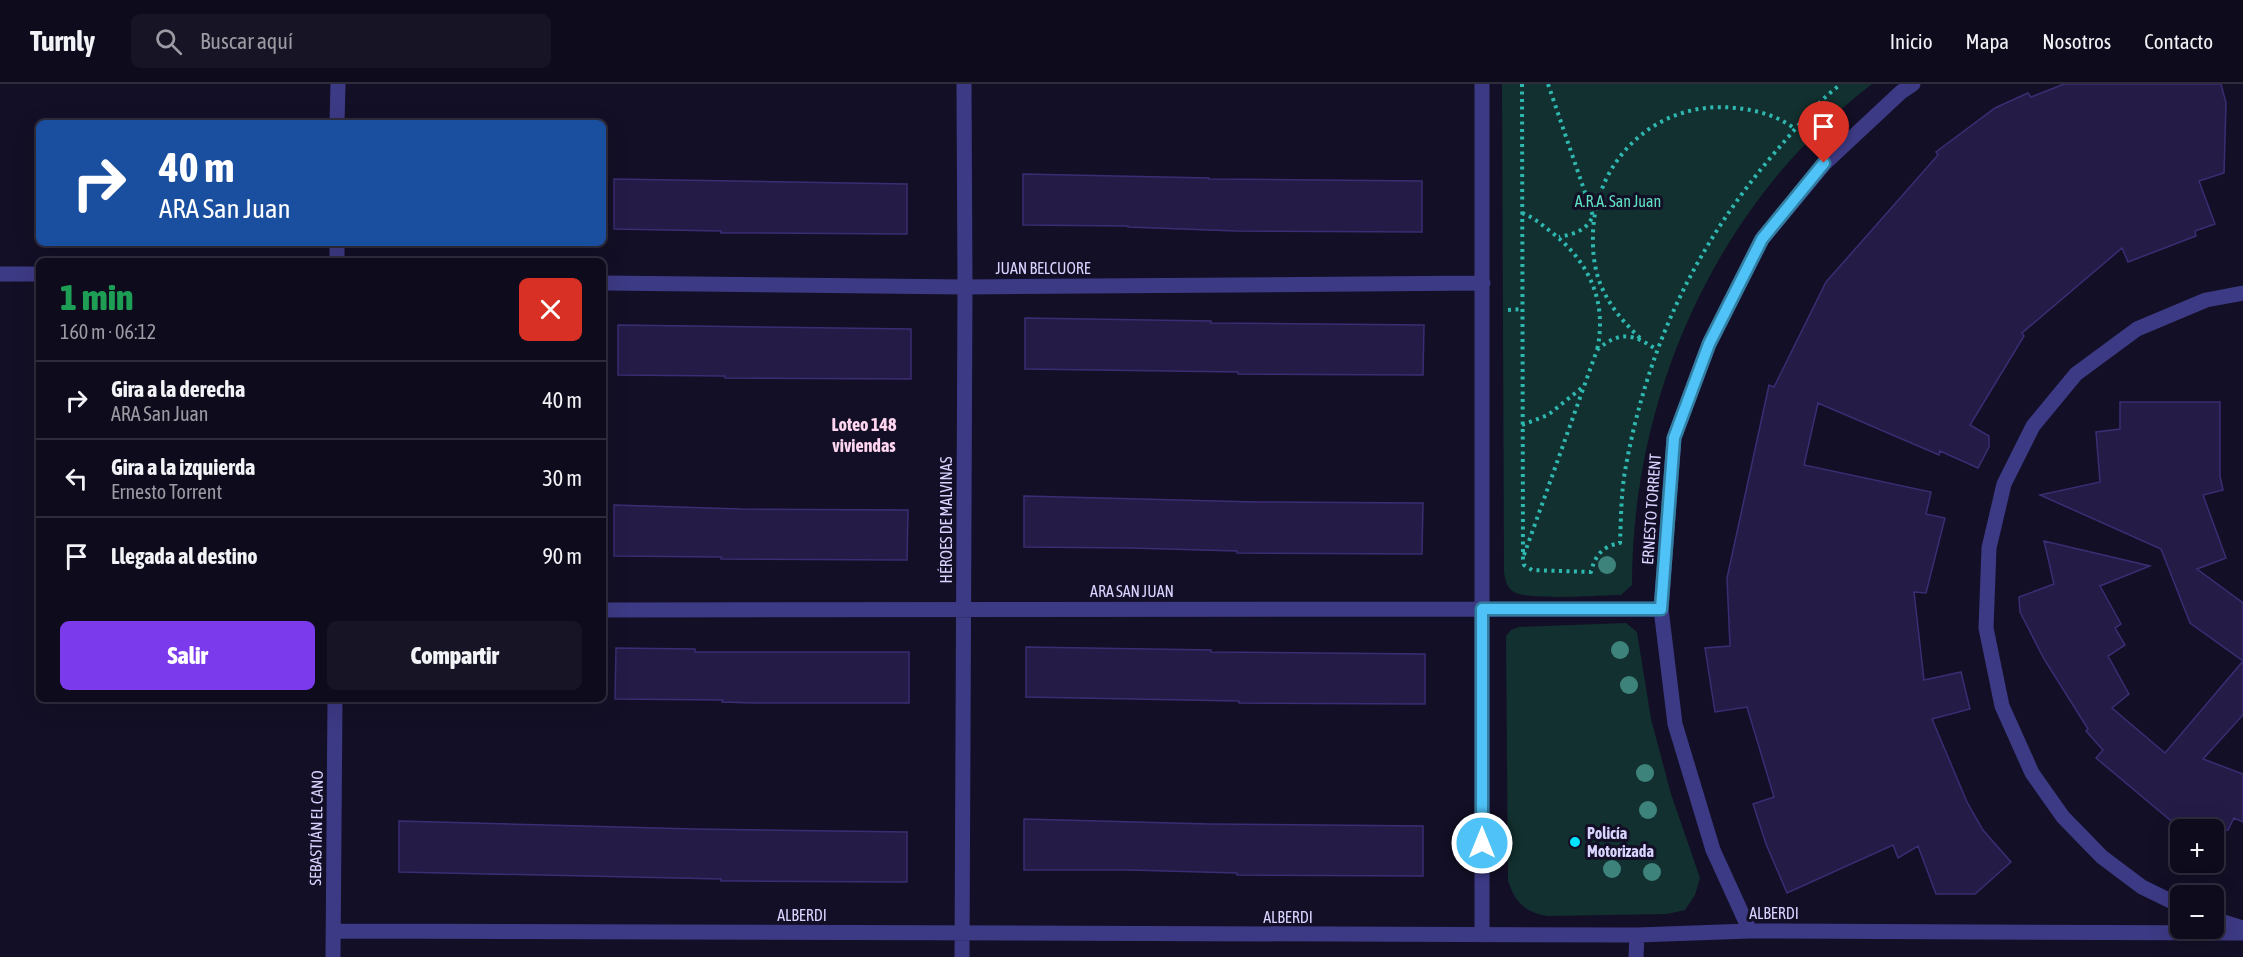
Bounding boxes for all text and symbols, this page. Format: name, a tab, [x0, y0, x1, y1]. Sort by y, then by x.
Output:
search box	[131, 14, 551, 68]
text: Turnly	[30, 25, 95, 57]
icon: search	[152, 25, 185, 58]
text: Buscar aquí	[200, 28, 293, 54]
text: Inicio	[1890, 29, 1933, 53]
text: Mapa	[1966, 29, 2009, 53]
text: Nosotros	[2042, 29, 2111, 53]
text: Contacto	[2144, 29, 2213, 53]
pin	[1798, 101, 1849, 163]
icon: arrive	[1807, 110, 1840, 143]
text: 40 m	[159, 143, 234, 191]
icon: right	[60, 144, 138, 222]
park label: A.R.A. San Juan	[1575, 192, 1661, 210]
text: ARA San Juan	[159, 193, 291, 224]
street label: JUAN BELCUORE	[995, 259, 1091, 277]
text: 1 min	[60, 276, 134, 318]
button: close	[519, 278, 582, 341]
text: 160 m · 06:12	[60, 320, 156, 343]
text: Gira a la derecha	[111, 376, 245, 402]
icon: right	[60, 384, 93, 417]
text: 40 m	[542, 387, 582, 413]
text: ARA San Juan	[111, 402, 209, 425]
district label: Loteo 148 viviendas	[832, 414, 897, 456]
street label: ERNESTO TORRENT	[1638, 453, 1664, 565]
text: Gira a la izquierda	[111, 454, 255, 480]
street label: HÉROES DE MALVINAS	[937, 456, 955, 583]
icon: left	[60, 462, 93, 495]
text: 30 m	[542, 465, 582, 491]
text: Ernesto Torrent	[111, 480, 222, 503]
icon: arrive	[60, 540, 93, 573]
text: Llegada al destino	[111, 543, 258, 569]
text: 90 m	[542, 543, 582, 569]
street label: ARA SAN JUAN	[1090, 582, 1174, 600]
button: Salir	[60, 621, 315, 690]
button: Compartir	[327, 621, 582, 690]
street label: SEBASTIÁN EL CANO	[306, 770, 326, 886]
position arrow	[1450, 811, 1514, 875]
map controls	[2170, 819, 2224, 939]
button: +	[2170, 819, 2224, 873]
place label: Policía Motorizada	[1587, 824, 1654, 860]
marker: Policía Motorizada	[1568, 835, 1582, 849]
button: −	[2170, 885, 2224, 939]
street label: ALBERDI	[1749, 904, 1799, 922]
street label: ALBERDI	[777, 906, 827, 924]
street label: ALBERDI	[1263, 908, 1313, 926]

